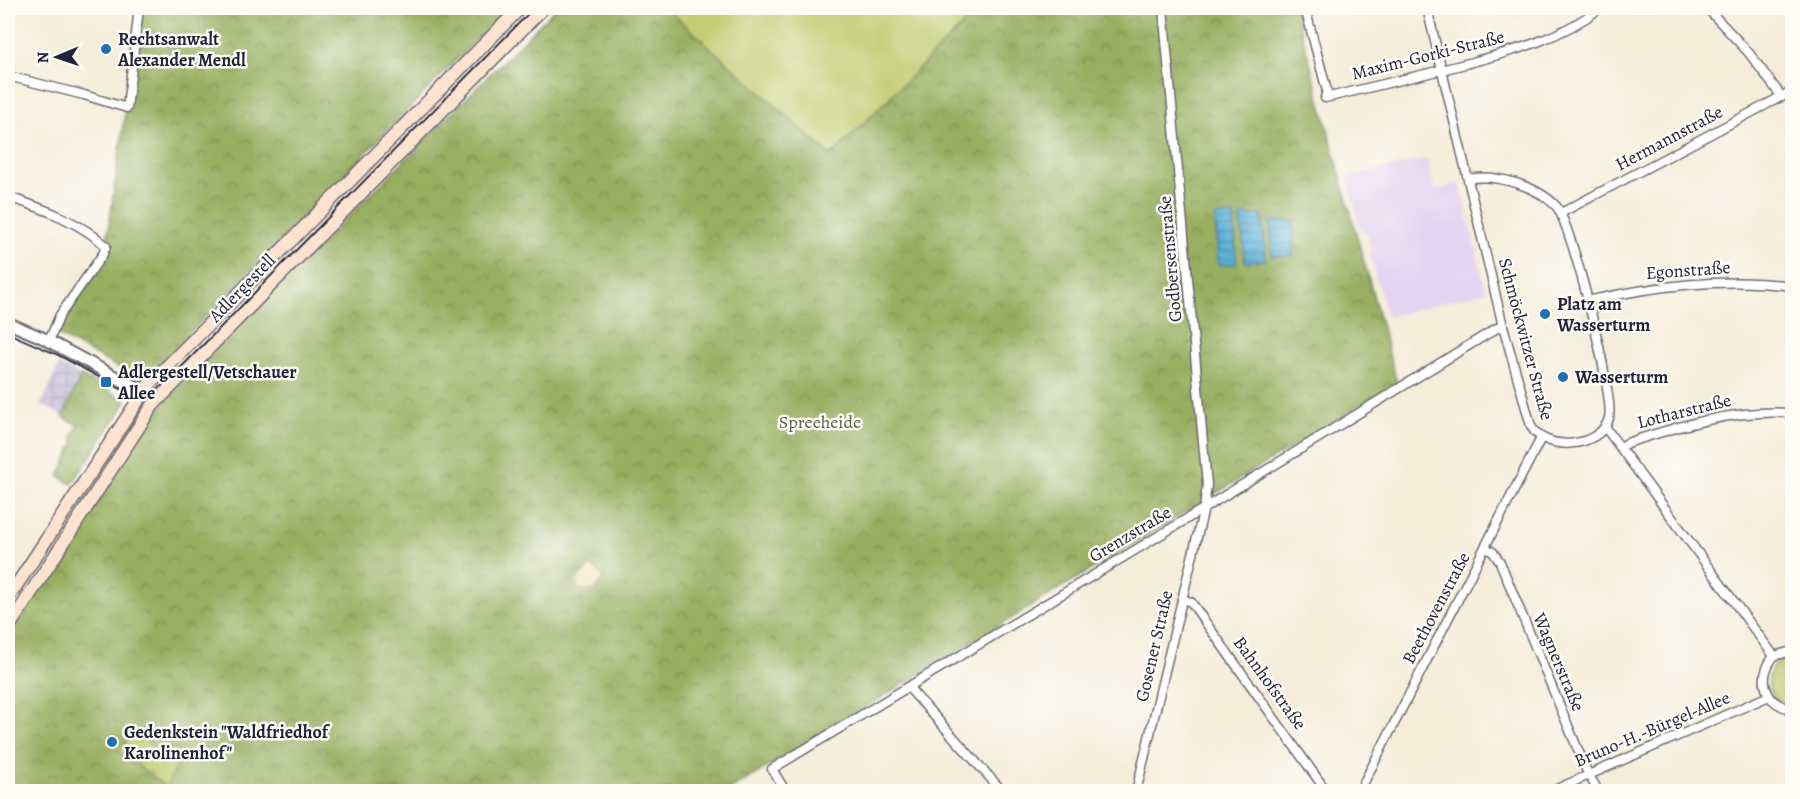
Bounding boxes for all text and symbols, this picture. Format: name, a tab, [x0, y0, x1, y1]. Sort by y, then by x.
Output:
street label: Maxim-Gorki-Straße	[1349, 24, 1507, 86]
north arrow	[27, 27, 87, 87]
place label: Rechtsanwalt Alexander Mendl	[117, 27, 246, 72]
marker: Rechtsanwalt Alexander Mendl	[99, 42, 113, 56]
text: N	[32, 51, 54, 64]
street label: Hermannstraße	[1611, 100, 1727, 176]
street label: Godbersenstraße	[1153, 195, 1187, 323]
street label: Adlergestell	[203, 248, 281, 328]
street label: Schmöckwitzer Straße	[1493, 255, 1559, 423]
street label: Egonstraße	[1645, 255, 1731, 285]
place label: Platz am Wasserturm	[1556, 292, 1650, 337]
marker: Platz am Wasserturm	[1538, 307, 1552, 321]
place label: Adlergestell/Vetschauer Allee	[117, 360, 297, 405]
place label: Wasserturm	[1574, 365, 1668, 389]
marker: Wasserturm	[1556, 370, 1570, 384]
marker: Adlergestell/Vetschauer Allee	[99, 375, 113, 389]
street label: Lotharstraße	[1635, 388, 1733, 434]
park label: Spreeheide	[779, 410, 861, 434]
street label: Grenzstraße	[1085, 500, 1175, 568]
street label: Beethovenstraße	[1396, 548, 1476, 668]
street label: Gosener Straße	[1130, 588, 1178, 704]
street label: Wagnerstraße	[1527, 608, 1590, 715]
street label: Bahnhofstraße	[1228, 631, 1312, 735]
street label: Bruno-H.-Bürgel-Allee	[1570, 685, 1734, 773]
place label: Gedenkstein "Waldfriedhof Karolinenhof"	[124, 720, 331, 765]
marker: Gedenkstein "Waldfriedhof Karolinenhof"	[105, 735, 119, 749]

